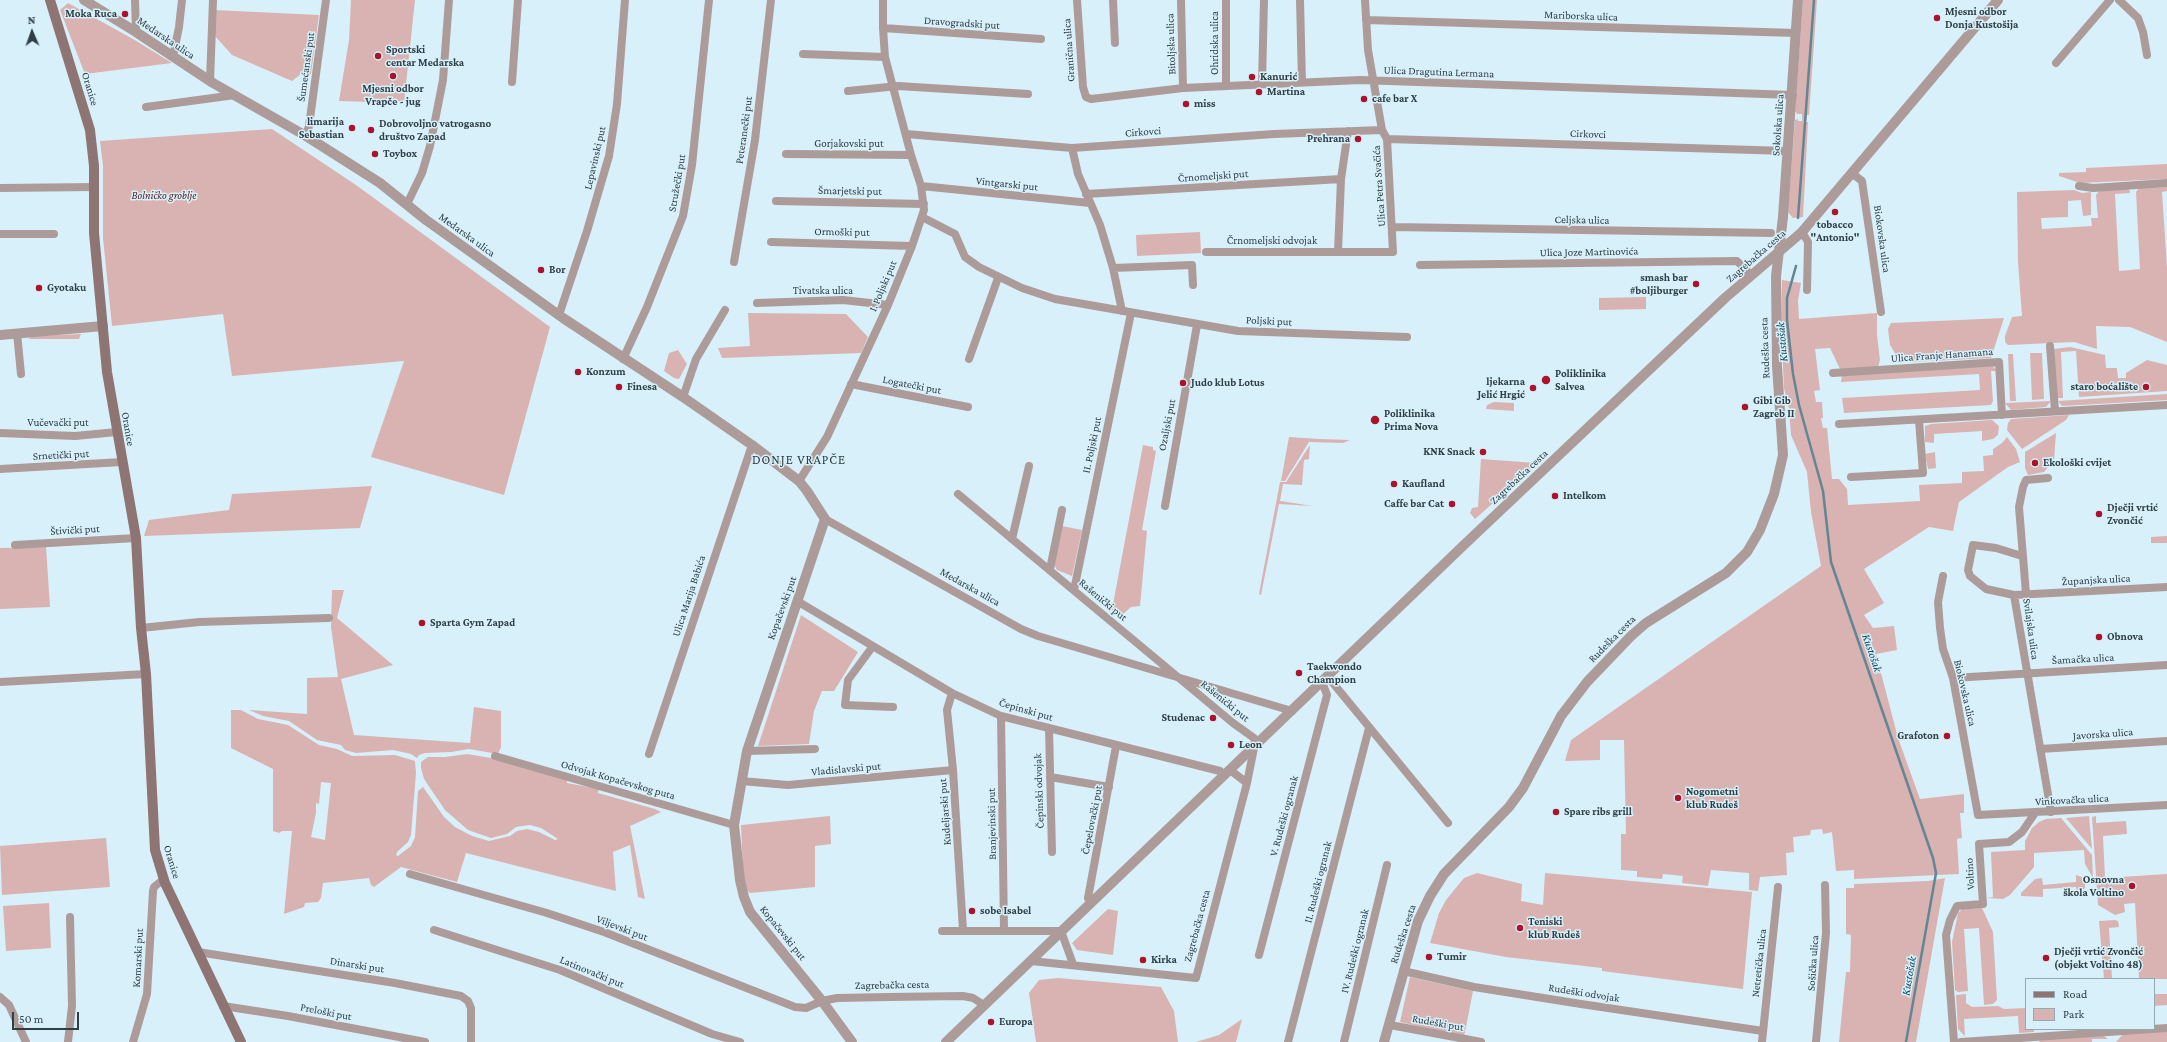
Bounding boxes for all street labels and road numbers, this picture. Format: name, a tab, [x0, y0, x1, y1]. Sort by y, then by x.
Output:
street label: Mariborska ulica	[1544, 8, 1618, 24]
street label: Ohridska ulica	[1208, 11, 1222, 75]
street label: Bitoljska ulica	[1163, 13, 1179, 75]
street label: Medarska ulica	[135, 14, 197, 62]
street label: Dravogradski put	[924, 14, 1000, 32]
street label: Granična ulica	[1060, 18, 1078, 82]
street label: Šumećanski put	[295, 31, 317, 103]
street label: Ulica Dragutina Lermana	[1383, 63, 1495, 81]
street label: Oranice	[79, 71, 101, 107]
street label: Sokolska ulica	[1769, 94, 1787, 156]
street label: Peteranečki put	[733, 95, 755, 165]
street label: Cirkovci	[1124, 124, 1162, 140]
street label: Lepavinski put	[581, 125, 609, 191]
street label: Cirkovci	[1570, 127, 1606, 141]
street label: Gorjakovski put	[814, 137, 884, 151]
street label: Ulica Petra Svačića	[1370, 145, 1388, 227]
street label: Stružečki put	[665, 153, 689, 213]
street label: Črnomeljski put	[1177, 167, 1249, 185]
street label: Vintgarski put	[975, 174, 1039, 194]
street label: Šmarjetski put	[818, 184, 882, 198]
street label: Biokovska ulica	[1871, 204, 1893, 274]
street label: Medarska ulica	[436, 210, 498, 260]
street label: Celjska ulica	[1554, 213, 1610, 227]
street label: Ormoški put	[814, 225, 870, 239]
street label: Zagrebačka cesta	[1724, 227, 1788, 285]
street label: Črnomeljski odvojak	[1227, 234, 1317, 248]
street label: Ulica Joze Martinovića	[1540, 245, 1638, 259]
street label: I. Poljski put	[866, 259, 900, 313]
street label: Tivatska ulica	[793, 284, 853, 298]
street label: Poljski put	[1246, 313, 1292, 329]
street label: Rudeška cesta	[1757, 317, 1773, 379]
street label: Ulica Franje Hanamana	[1890, 345, 1994, 365]
street label: Logatečki put	[881, 373, 943, 397]
street label: Ozaljski put	[1156, 398, 1178, 452]
street label: Oranice	[119, 411, 137, 447]
street label: Vučevački put	[27, 416, 89, 430]
street label: II. Poljski put	[1080, 416, 1104, 474]
street label: Srnetički put	[33, 447, 89, 463]
street label: Zagrebačka cesta	[1487, 447, 1551, 507]
street label: Štivički put	[50, 522, 100, 538]
street label: Ulica Marija Babića	[670, 554, 708, 638]
street label: Medarska ulica	[938, 565, 1002, 609]
street label: Županjska ulica	[2061, 572, 2131, 588]
street label: Kopačevski put	[764, 574, 800, 642]
street label: Rašenički put	[1076, 576, 1130, 624]
street label: Svilajska ulica	[2020, 598, 2042, 660]
street label: Rudeška cesta	[1586, 613, 1638, 665]
street label: Šamačka ulica	[2052, 651, 2114, 667]
street label: Biokovska ulica	[1951, 658, 1979, 728]
street label: Rašenićki put	[1198, 677, 1252, 725]
street label: Čepinski put	[997, 696, 1055, 724]
street label: Javorska ulica	[2072, 725, 2134, 743]
street label: Čepinski odvojak	[1031, 753, 1047, 829]
street label: Odvojak Kopačevskog puta	[559, 757, 677, 803]
street label: Vladislavski put	[811, 759, 881, 779]
street label: V. Rudeški ogranak	[1267, 774, 1301, 858]
street label: Kudeljarski put	[936, 778, 954, 846]
street label: Čepelovački put	[1079, 784, 1105, 856]
street label: Branjevinski put	[985, 788, 999, 860]
street label: Vinkovačka ulica	[2035, 791, 2109, 809]
street label: II. Rudeški ogranak	[1301, 840, 1335, 924]
street label: Oranice	[161, 844, 183, 880]
street label: Voltino	[1963, 858, 1977, 890]
street label: Zagrebačka cesta	[1181, 888, 1213, 964]
street label: Kopačevski put	[757, 903, 809, 963]
street label: Rudeška cesta	[1387, 903, 1419, 965]
street label: IV. Rudeški ogranak	[1338, 907, 1372, 995]
street label: Viljevski put	[594, 912, 650, 944]
street label: Komarski put	[130, 928, 146, 988]
street label: Netretička ulica	[1749, 928, 1769, 998]
street label: Sošička ulica	[1804, 935, 1822, 991]
street label: Latinovački put	[558, 953, 626, 991]
street label: Dinarski put	[329, 954, 385, 976]
street label: Zagrebačka cesta	[855, 978, 929, 992]
street label: Rudeški odvojak	[1548, 981, 1620, 1005]
street label: Preloški put	[299, 1001, 353, 1023]
street label: Rudeški put	[1411, 1012, 1465, 1034]

